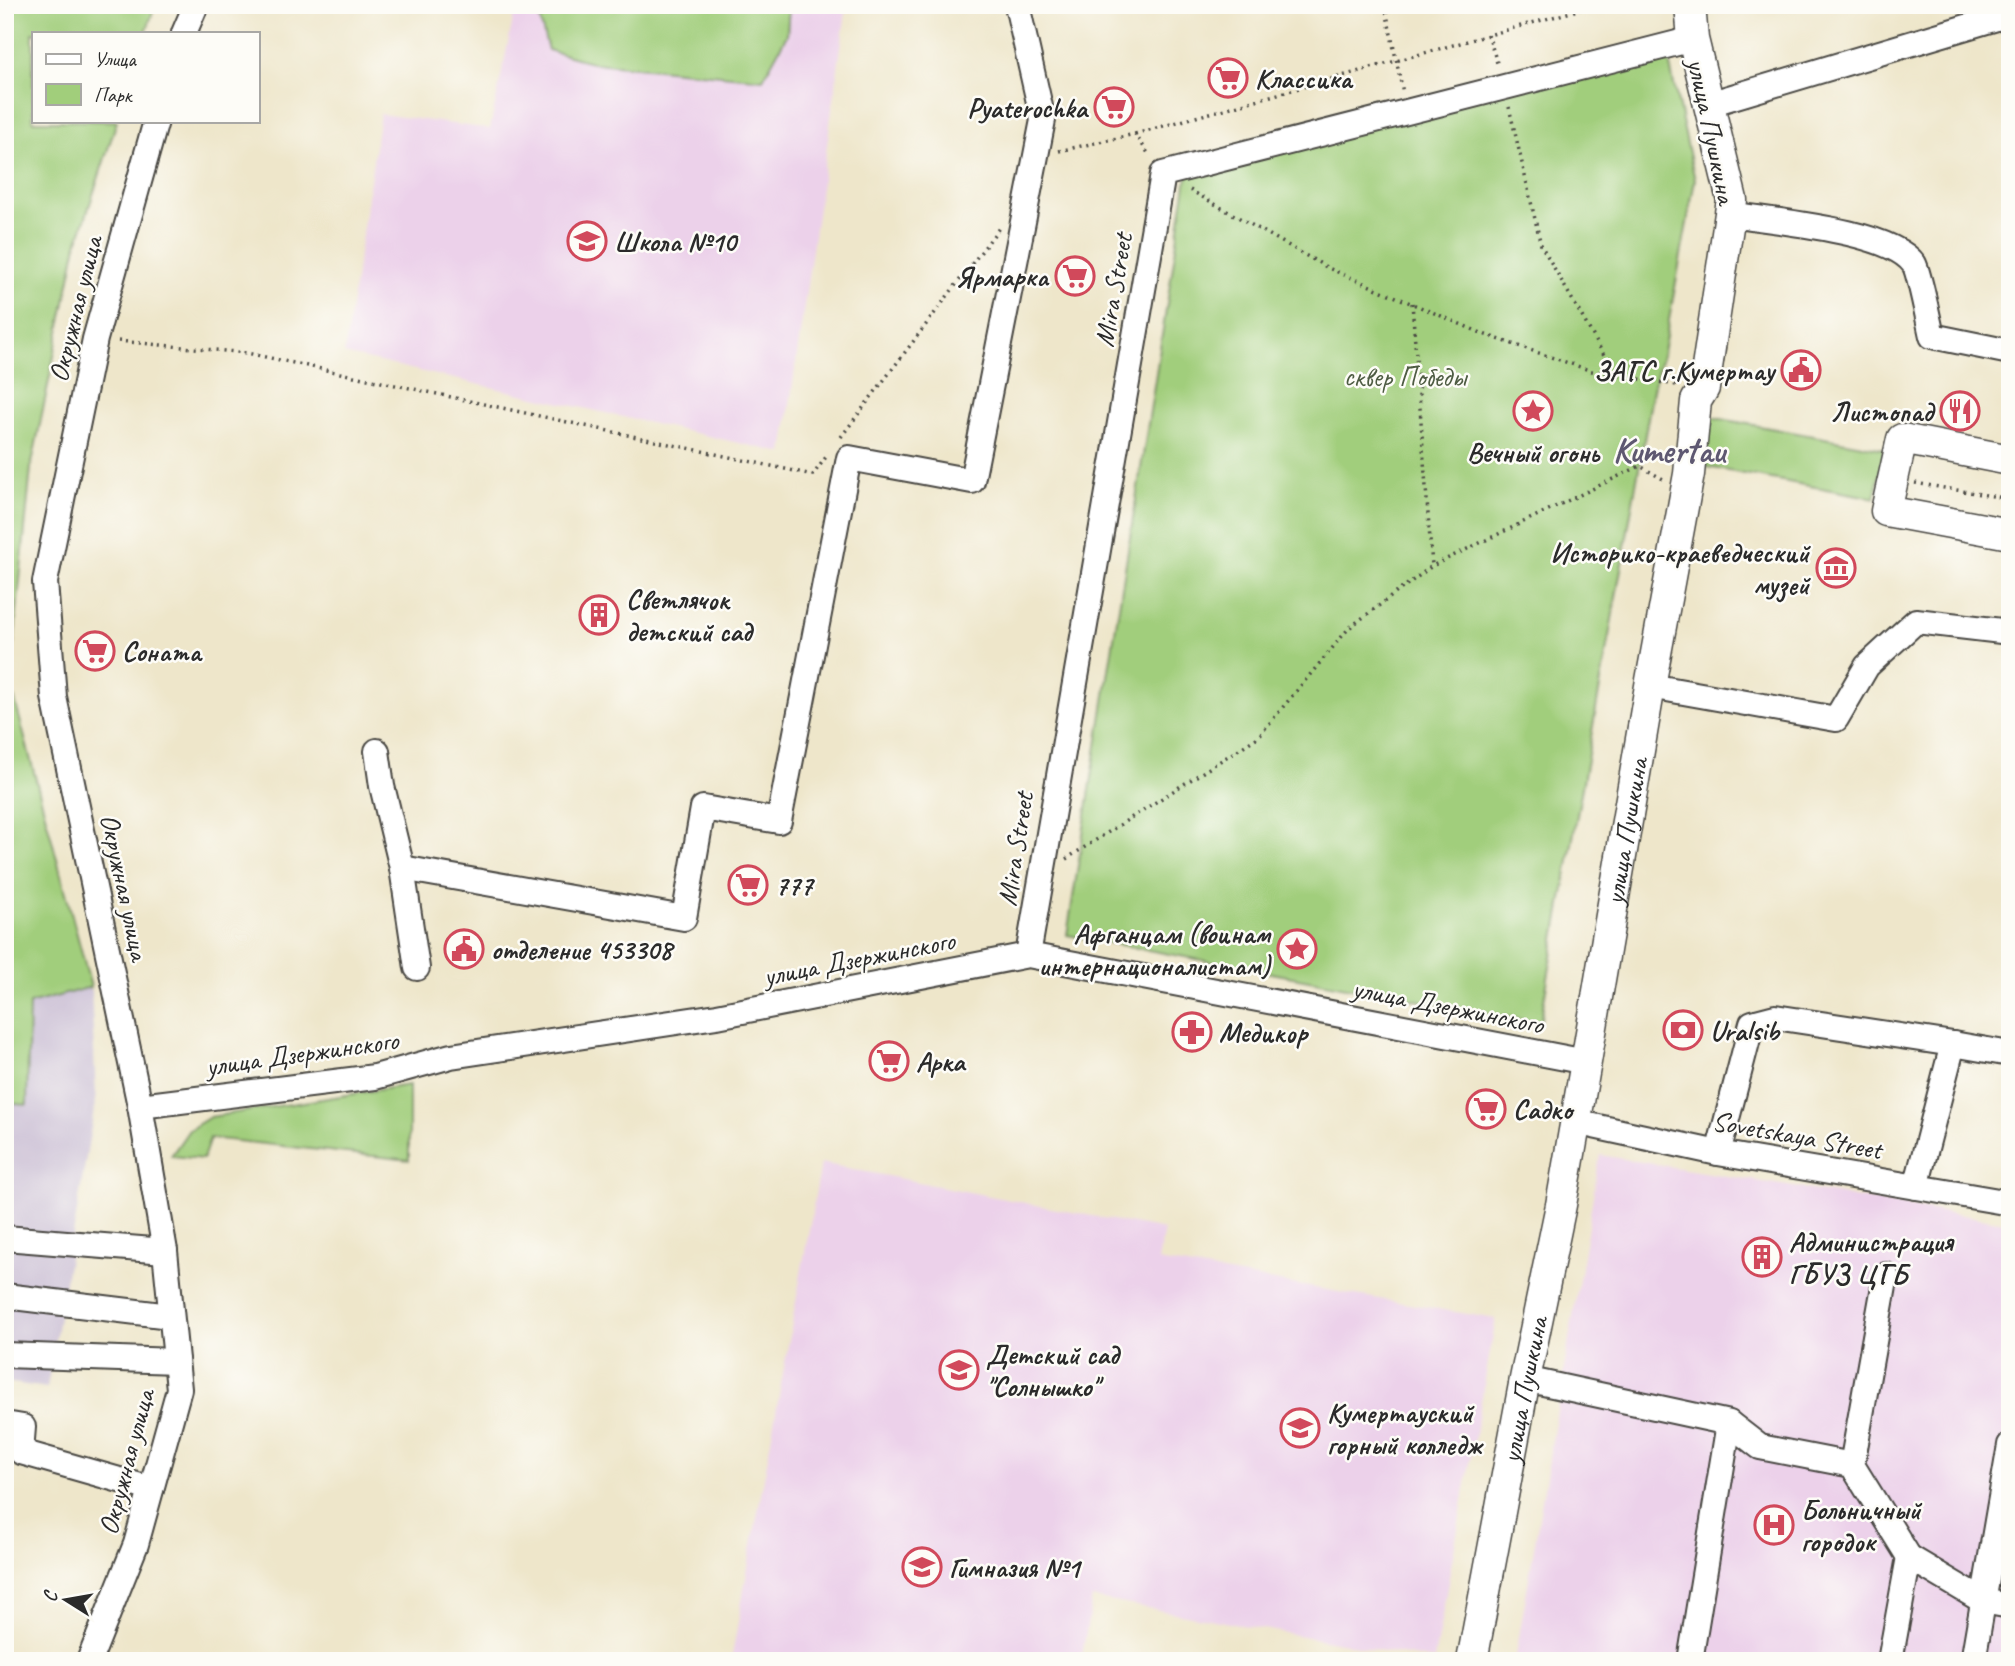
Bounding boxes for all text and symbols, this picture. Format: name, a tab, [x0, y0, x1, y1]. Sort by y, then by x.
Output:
legend	[32, 32, 259, 122]
text: Улица	[94, 46, 137, 72]
street label: улица Пушкина	[1679, 53, 1745, 209]
supermarket icon: Классика	[1207, 57, 1249, 99]
place label: Классика	[1255, 61, 1354, 96]
text: Парк	[94, 82, 134, 108]
supermarket icon: Pyaterochka	[1093, 86, 1135, 128]
place label: Pyaterochka	[967, 90, 1090, 125]
school or university icon: Школа №10	[566, 220, 608, 262]
place label: Школа №10	[614, 224, 739, 259]
street label: Mira Street	[1086, 228, 1141, 349]
street label: Окружная улица	[40, 230, 111, 385]
supermarket icon: Ярмарка	[1054, 255, 1096, 297]
place label: Ярмарка	[955, 259, 1050, 294]
public building icon: ЗАГС г.Кумертау	[1780, 349, 1822, 391]
place label: ЗАГС г.Кумертау	[1594, 353, 1776, 388]
park label: сквер Победы	[1344, 359, 1468, 394]
place icon: Вечный огонь	[1512, 390, 1554, 432]
restaurant icon: Листопад	[1939, 390, 1981, 432]
place label: Листопад	[1830, 394, 1936, 429]
district label: Kumertau	[1613, 428, 1728, 473]
place label: Вечный огонь	[1467, 435, 1601, 470]
place label: Историко-краеведческий музей	[1550, 535, 1811, 603]
museum icon: Историко-краеведческий музей	[1815, 547, 1857, 589]
place label: Светлячок детский сад	[626, 582, 755, 649]
building icon: Светлячок детский сад	[578, 594, 620, 636]
supermarket icon: Соната	[74, 630, 116, 672]
place label: Соната	[122, 634, 203, 669]
street label: улица Пушкина	[1595, 753, 1655, 909]
street label: Mira Street	[989, 787, 1042, 908]
street label: Окружная улица	[92, 811, 158, 966]
supermarket icon: 777	[727, 864, 769, 906]
place label: 777	[775, 868, 815, 903]
place label: Афганцам (воинам интернационалистам)	[1039, 916, 1272, 983]
street label: улица Дзержинского	[758, 922, 960, 994]
public building icon: отделение 453308	[443, 928, 485, 970]
place icon: Афганцам (воинам интернационалистам)	[1276, 928, 1318, 970]
place label: отделение 453308	[491, 932, 675, 967]
street label: улица Дзержинского	[1347, 970, 1549, 1042]
bank icon: Uralsib	[1662, 1009, 1704, 1051]
pharmacy icon: Медикор	[1171, 1011, 1213, 1053]
place label: Uralsib	[1710, 1013, 1781, 1048]
place label: Медикор	[1219, 1015, 1310, 1050]
street label: улица Дзержинского	[202, 1022, 403, 1084]
supermarket icon: Арка	[868, 1040, 910, 1082]
place label: Арка	[916, 1044, 967, 1079]
supermarket icon: Садко	[1465, 1088, 1507, 1130]
place label: Садко	[1513, 1092, 1575, 1127]
street label: Sovetskaya Street	[1710, 1103, 1887, 1168]
place label: Администрация ГБУЗ ЦГБ	[1789, 1224, 1955, 1291]
building icon: Администрация ГБУЗ ЦГБ	[1741, 1236, 1783, 1278]
street label: улица Пушкина	[1492, 1311, 1555, 1468]
place label: Детский сад "Солнышко"	[986, 1337, 1122, 1404]
school or university icon: Детский сад "Солнышко"	[938, 1349, 980, 1391]
street label: Окружная улица	[90, 1383, 163, 1538]
place label: Кумертауский горный колледж	[1327, 1395, 1484, 1462]
school or university icon: Кумертауский горный колледж	[1279, 1407, 1321, 1449]
place label: Больничный городок	[1801, 1492, 1923, 1559]
hospital icon: Больничный городок	[1753, 1504, 1795, 1546]
school or university icon: Гимназия №1	[901, 1546, 943, 1588]
place label: Гимназия №1	[949, 1550, 1083, 1585]
north arrow	[32, 1564, 102, 1634]
text: С	[38, 1587, 63, 1604]

